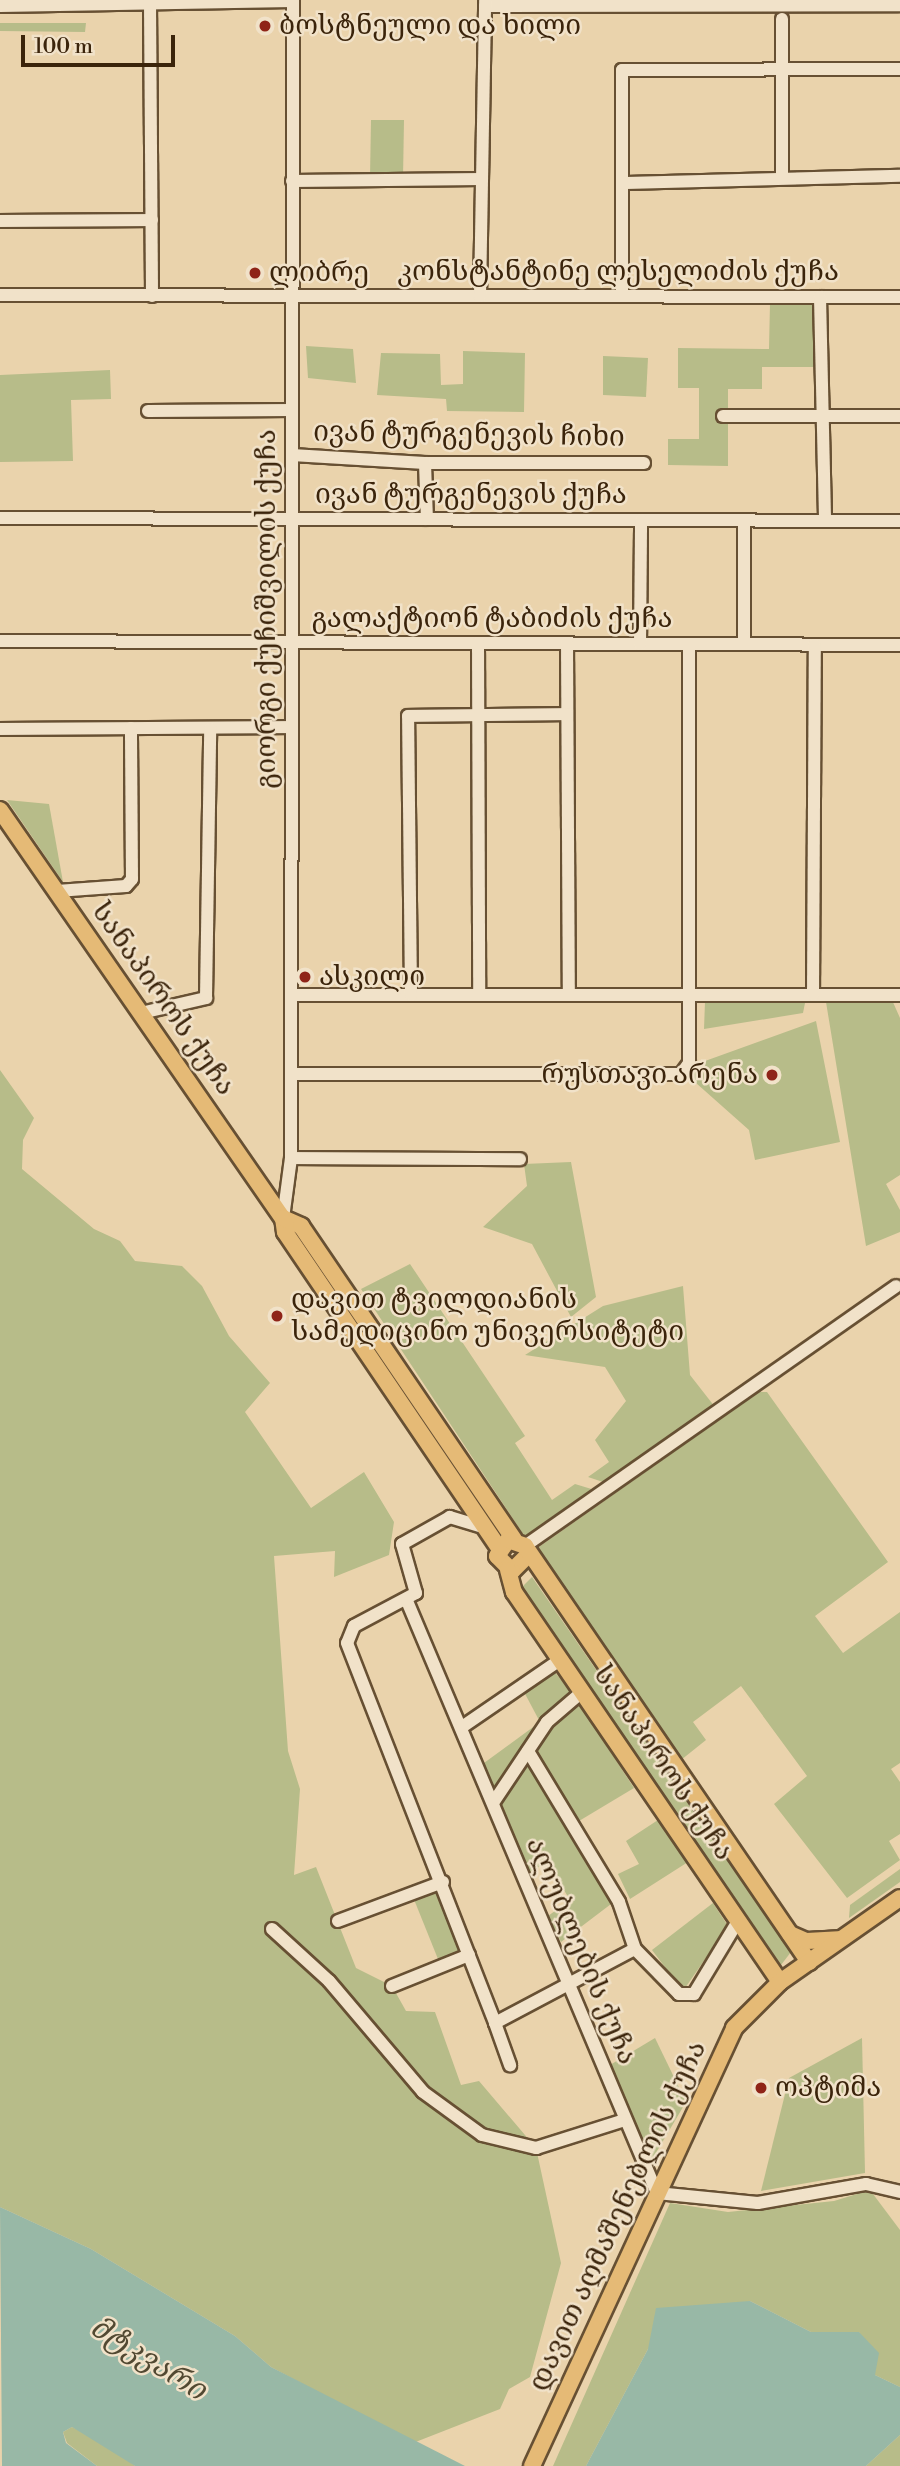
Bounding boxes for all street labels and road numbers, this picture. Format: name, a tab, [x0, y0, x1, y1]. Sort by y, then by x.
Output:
street label: კონსტანტინე ლესელიძის ქუჩა	[397, 255, 839, 289]
street label: ივან ტურგენევის ჩიხი	[313, 415, 625, 455]
street label: გიორგი ქუჩიშვილის ქუჩა	[250, 429, 284, 789]
street label: ივან ტურგენევის ქუჩა	[315, 478, 627, 512]
street label: გალაქტიონ ტაბიძის ქუჩა	[311, 602, 673, 636]
street label: სანაპიროს ქუჩა	[84, 896, 242, 1102]
street label: სანაპიროს ქუჩა	[585, 1659, 741, 1867]
street label: ალუბლების ქუჩა	[518, 1832, 644, 2070]
street label: დავით აღმაშენებლის ქუჩა	[522, 2036, 714, 2396]

